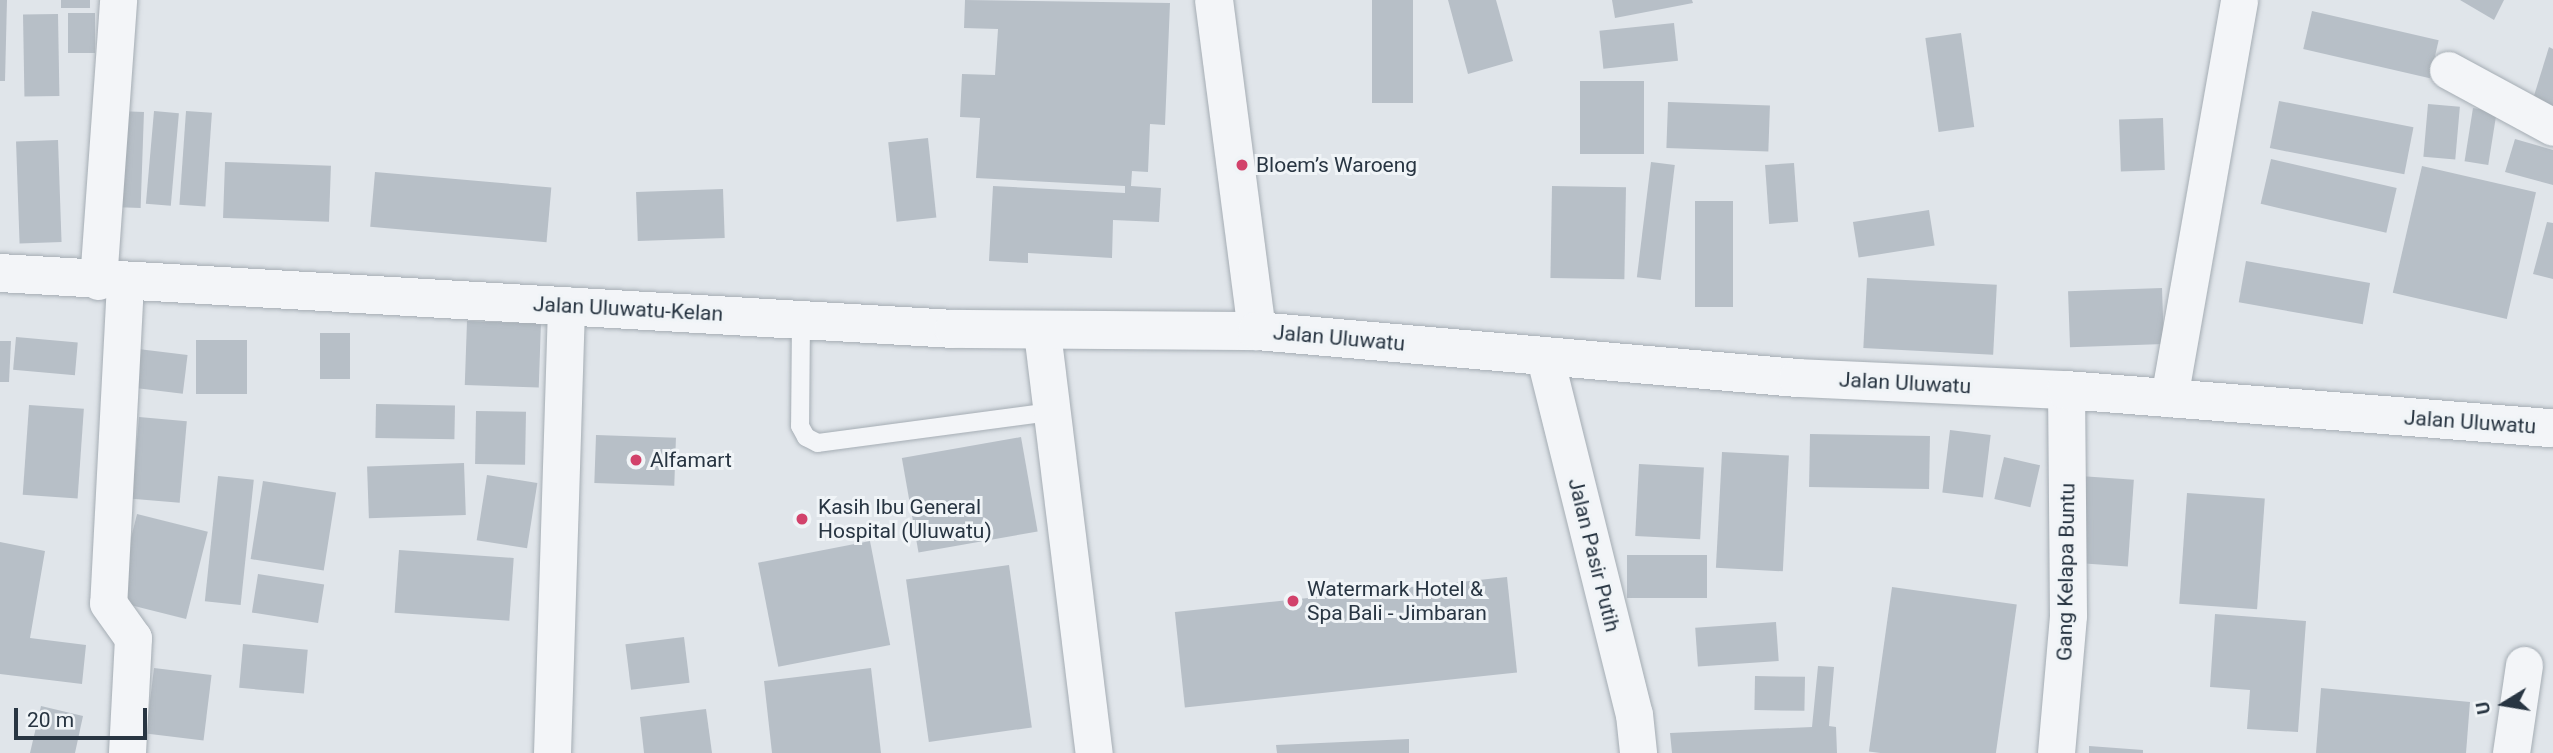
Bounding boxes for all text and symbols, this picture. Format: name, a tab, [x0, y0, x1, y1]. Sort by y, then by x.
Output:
place label: Bloem’s Waroeng	[1256, 152, 1417, 178]
marker: Bloem’s Waroeng	[1234, 157, 1250, 173]
street label: Jalan Uluwatu-Kelan	[532, 291, 724, 327]
street label: Jalan Uluwatu	[1272, 320, 1406, 356]
street label: Jalan Uluwatu	[1838, 367, 1972, 399]
street label: Jalan Uluwatu	[2403, 405, 2537, 439]
place label: Alfamart	[650, 447, 732, 473]
marker: Alfamart	[628, 452, 644, 468]
street label: Jalan Pasir Putih	[1563, 476, 1625, 634]
street label: Gang Kelapa Buntu	[2052, 483, 2080, 661]
place label: Kasih Ibu General Hospital (Uluwatu)	[818, 494, 992, 544]
marker: Kasih Ibu General Hospital (Uluwatu)	[792, 509, 812, 529]
place label: Watermark Hotel & Spa Bali - Jimbaran	[1307, 576, 1487, 626]
marker: Watermark Hotel & Spa Bali - Jimbaran	[1285, 593, 1301, 609]
north arrow	[2469, 669, 2539, 739]
scale bar	[18, 694, 150, 738]
text: U	[2470, 700, 2495, 716]
text: 20 m	[27, 708, 74, 732]

